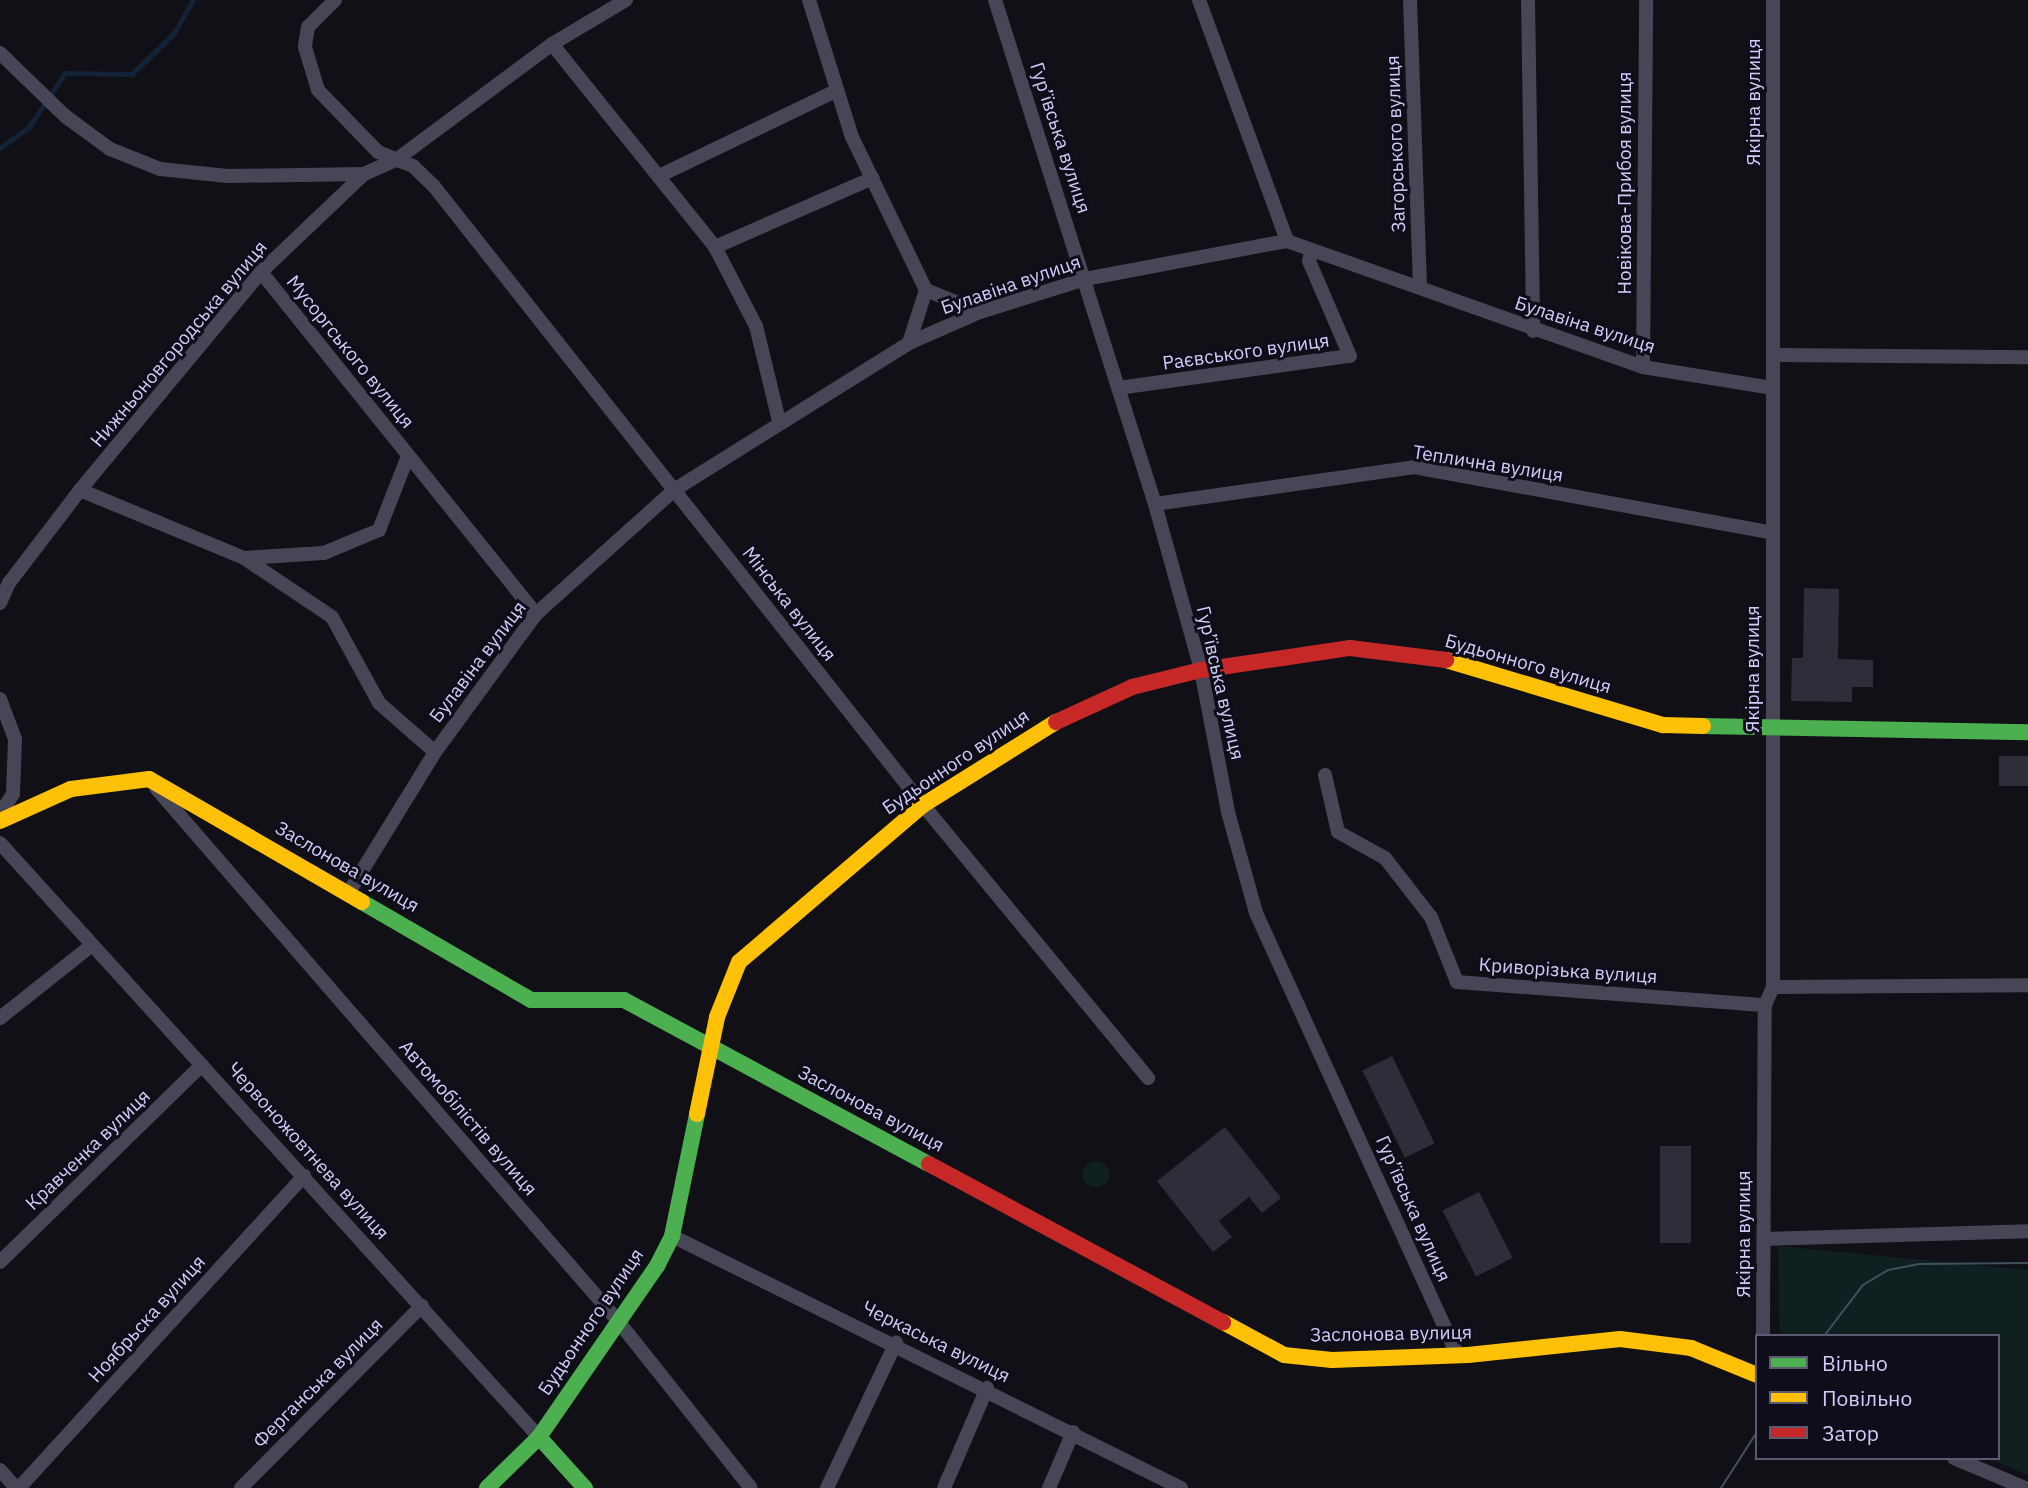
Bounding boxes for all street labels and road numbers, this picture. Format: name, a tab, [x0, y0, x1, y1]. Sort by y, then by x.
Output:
street label: Якірна вулиця	[1743, 38, 1765, 166]
street label: Загорського вулиця	[1382, 55, 1410, 233]
street label: Гур’ївська вулиця	[1025, 60, 1095, 216]
street label: Новікова-Прибоя вулиця	[1614, 72, 1636, 294]
street label: Нижньоновгородська вулиця	[86, 236, 272, 452]
street label: Булавіна вулиця	[938, 250, 1084, 320]
street label: Мусоргського вулиця	[281, 271, 419, 433]
street label: Булавіна вулиця	[1512, 292, 1658, 358]
street label: Раєвського вулиця	[1161, 329, 1331, 375]
street label: Теплична вулиця	[1411, 441, 1565, 487]
street label: Мінська вулиця	[737, 542, 841, 666]
street label: Булавіна вулиця	[425, 597, 531, 727]
street label: Гур’ївська вулиця	[1191, 604, 1249, 762]
street label: Якірна вулиця	[1742, 605, 1764, 733]
street label: Будьонного вулиця	[1442, 629, 1614, 699]
street label: Будьонного вулиця	[878, 704, 1034, 820]
street label: Заслонова вулиця	[271, 817, 423, 917]
street label: Криворізька вулиця	[1478, 953, 1658, 989]
street label: Автомобілістів вулиця	[394, 1036, 542, 1200]
street label: Червоножовтнева вулиця	[222, 1058, 394, 1244]
street label: Заслонова вулиця	[794, 1061, 948, 1157]
street label: Кравченка вулиця	[21, 1085, 155, 1215]
street label: Гур’ївська вулиця	[1371, 1133, 1455, 1285]
street label: Якірна вулиця	[1733, 1170, 1755, 1298]
street label: Будьонного вулиця	[533, 1244, 649, 1400]
street label: Ноябрьска вулиця	[84, 1251, 210, 1387]
street label: Черкаська вулиця	[858, 1296, 1014, 1388]
street label: Ферганська вулиця	[248, 1313, 388, 1453]
street label: Заслонова вулиця	[1310, 1321, 1472, 1347]

